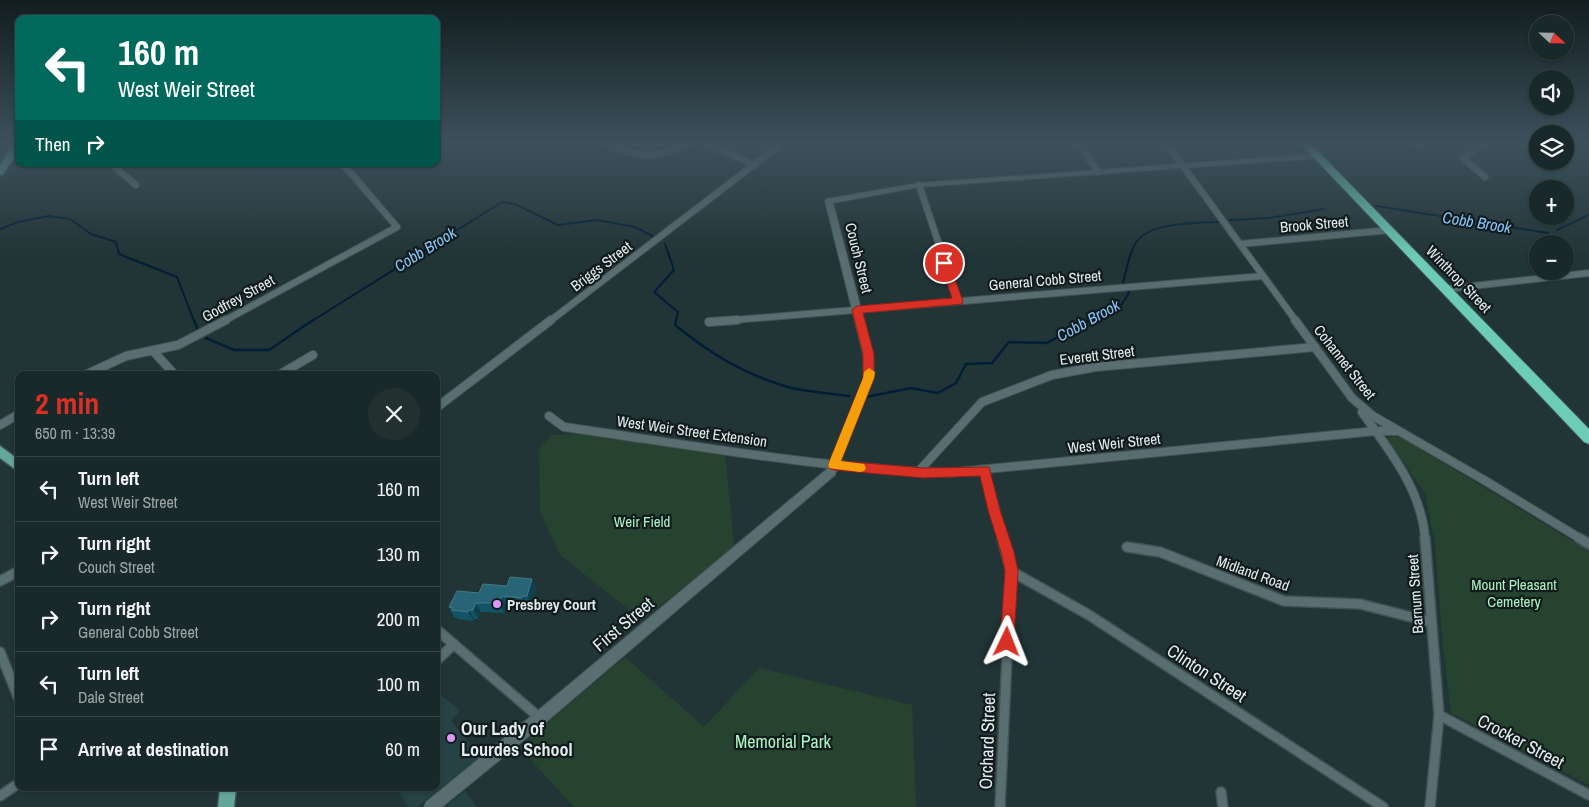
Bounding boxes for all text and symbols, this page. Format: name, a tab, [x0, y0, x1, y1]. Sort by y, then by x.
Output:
north arrow	[1529, 15, 1574, 60]
map controls	[1529, 15, 1574, 280]
text: 160 m	[118, 29, 199, 76]
icon: left	[35, 35, 100, 100]
button: sound	[1529, 70, 1574, 115]
text: West Weir Street	[118, 74, 255, 104]
button: layers	[1529, 125, 1574, 170]
icon: right	[81, 130, 109, 158]
text: Then	[35, 131, 71, 157]
button: +	[1529, 180, 1574, 225]
water label: Cobb Brook	[1441, 206, 1513, 238]
street label: Brook Street	[1279, 211, 1350, 237]
water label: Cobb Brook	[390, 221, 461, 277]
street label: Couch Street	[840, 221, 878, 296]
button: −	[1529, 235, 1574, 280]
street label: Briggs Street	[566, 236, 636, 296]
street label: Winthrop Street	[1422, 241, 1497, 318]
pin	[923, 242, 965, 284]
icon: arrive	[930, 249, 958, 277]
street label: General Cobb Street	[988, 265, 1103, 295]
street label: Godfrey Street	[198, 269, 279, 327]
water label: Cobb Brook	[1052, 293, 1124, 346]
street label: Cohannet Street	[1309, 320, 1381, 404]
street label: Everett Street	[1058, 340, 1136, 370]
text: 2 min	[35, 383, 99, 423]
button: close	[368, 388, 420, 440]
street label: West Weir Street Extension	[616, 410, 768, 452]
text: 650 m · 13:39	[35, 422, 115, 444]
street label: West Weir Street	[1067, 428, 1162, 458]
text: Turn left	[78, 465, 139, 491]
icon: left	[35, 475, 63, 503]
text: 160 m	[377, 476, 420, 502]
text: West Weir Street	[78, 491, 177, 513]
park label: Weir Field	[614, 511, 670, 532]
text: Turn right	[78, 530, 150, 556]
icon: right	[35, 540, 63, 568]
text: 130 m	[377, 541, 420, 567]
street label: Midland Road	[1213, 550, 1293, 596]
street label: Barnum Street	[1402, 553, 1428, 634]
text: Couch Street	[78, 556, 155, 578]
park label: Mount Pleasant Cemetery	[1471, 574, 1557, 612]
street label: First Street	[587, 591, 659, 657]
place label: Presbrey Court	[507, 594, 596, 615]
text: Turn right	[78, 595, 150, 621]
marker: Presbrey Court	[491, 598, 503, 610]
icon: right	[35, 605, 63, 633]
text: 200 m	[377, 606, 420, 632]
position arrow	[980, 615, 1032, 667]
text: General Cobb Street	[78, 621, 198, 643]
street label: Clinton Street	[1162, 638, 1252, 708]
text: Turn left	[78, 660, 139, 686]
icon: left	[35, 670, 63, 698]
text: 100 m	[377, 671, 420, 697]
text: Dale Street	[78, 686, 144, 708]
street label: Orchard Street	[973, 692, 1001, 790]
street label: Crocker Street	[1473, 708, 1569, 774]
place label: Our Lady of Lourdes School	[461, 716, 573, 762]
park label: Memorial Park	[735, 729, 832, 754]
marker: Our Lady of Lourdes School	[445, 732, 457, 744]
icon: arrive	[35, 735, 63, 763]
text: Arrive at destination	[78, 736, 229, 762]
text: 60 m	[385, 736, 420, 762]

